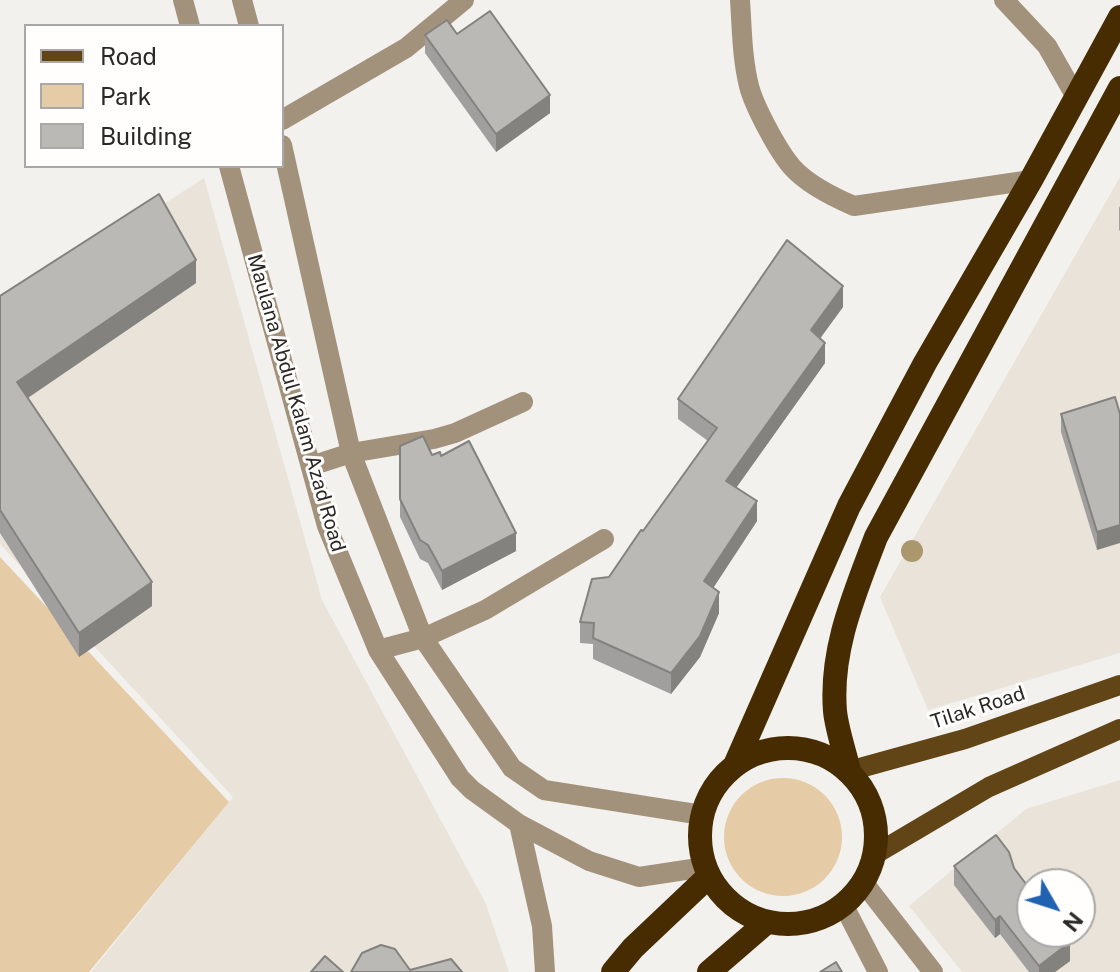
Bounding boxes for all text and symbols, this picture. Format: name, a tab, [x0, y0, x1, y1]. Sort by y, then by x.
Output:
legend	[24, 24, 284, 168]
text: Road	[100, 42, 157, 70]
text: Park	[100, 82, 151, 110]
text: Building	[100, 122, 192, 150]
street label: Maulana Abdul Kalam Azad Road	[242, 251, 350, 555]
street label: Tilak Road	[928, 682, 1028, 734]
north arrow	[1016, 868, 1096, 948]
text: N	[1058, 907, 1089, 937]

